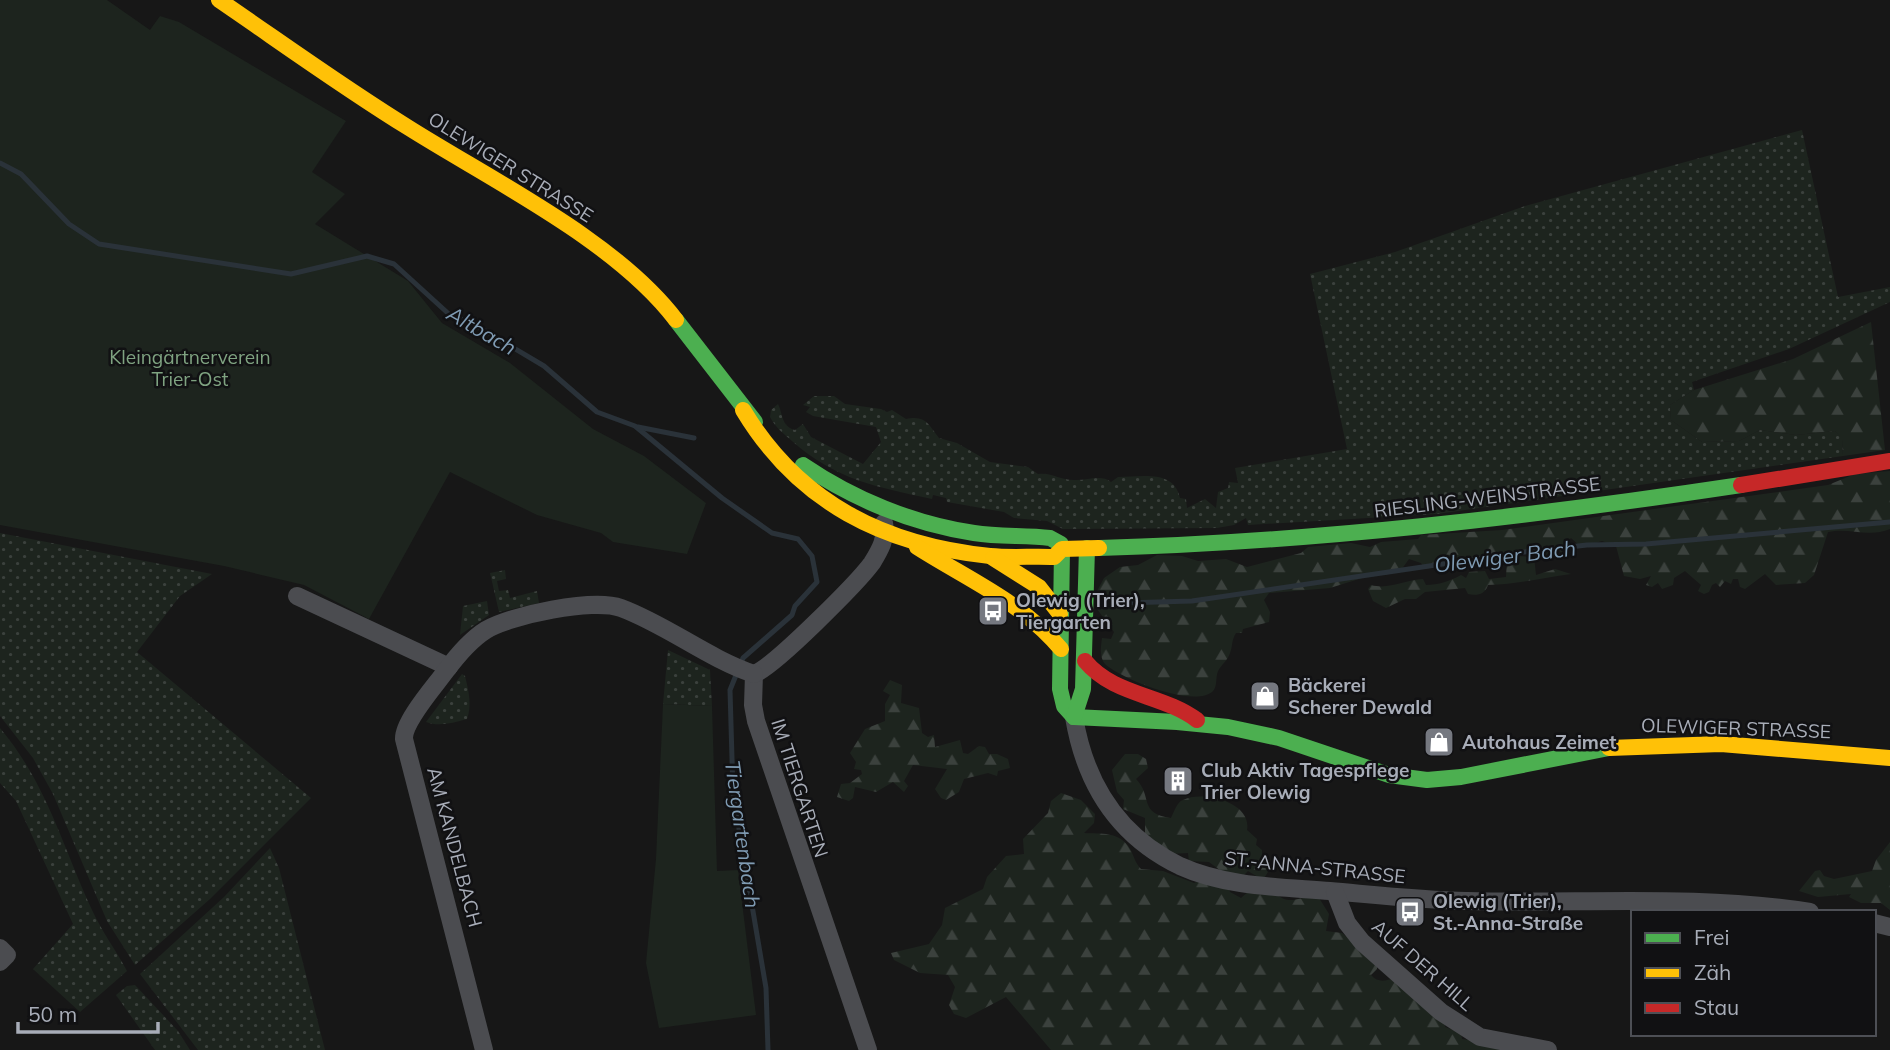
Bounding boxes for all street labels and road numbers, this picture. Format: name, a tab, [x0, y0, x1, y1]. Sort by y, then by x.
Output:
street label: OLEWIGER STRASSE	[424, 106, 598, 228]
street label: RIESLING-WEINSTRASSE	[1373, 471, 1601, 523]
street label: OLEWIGER STRASSE	[1641, 713, 1831, 743]
street label: IM TIERGARTEN	[766, 716, 834, 860]
street label: AM KANDELBACH	[422, 764, 488, 930]
street label: ST.-ANNA-STRASSE	[1223, 846, 1407, 888]
street label: AUF DER HILL	[1367, 914, 1479, 1016]

